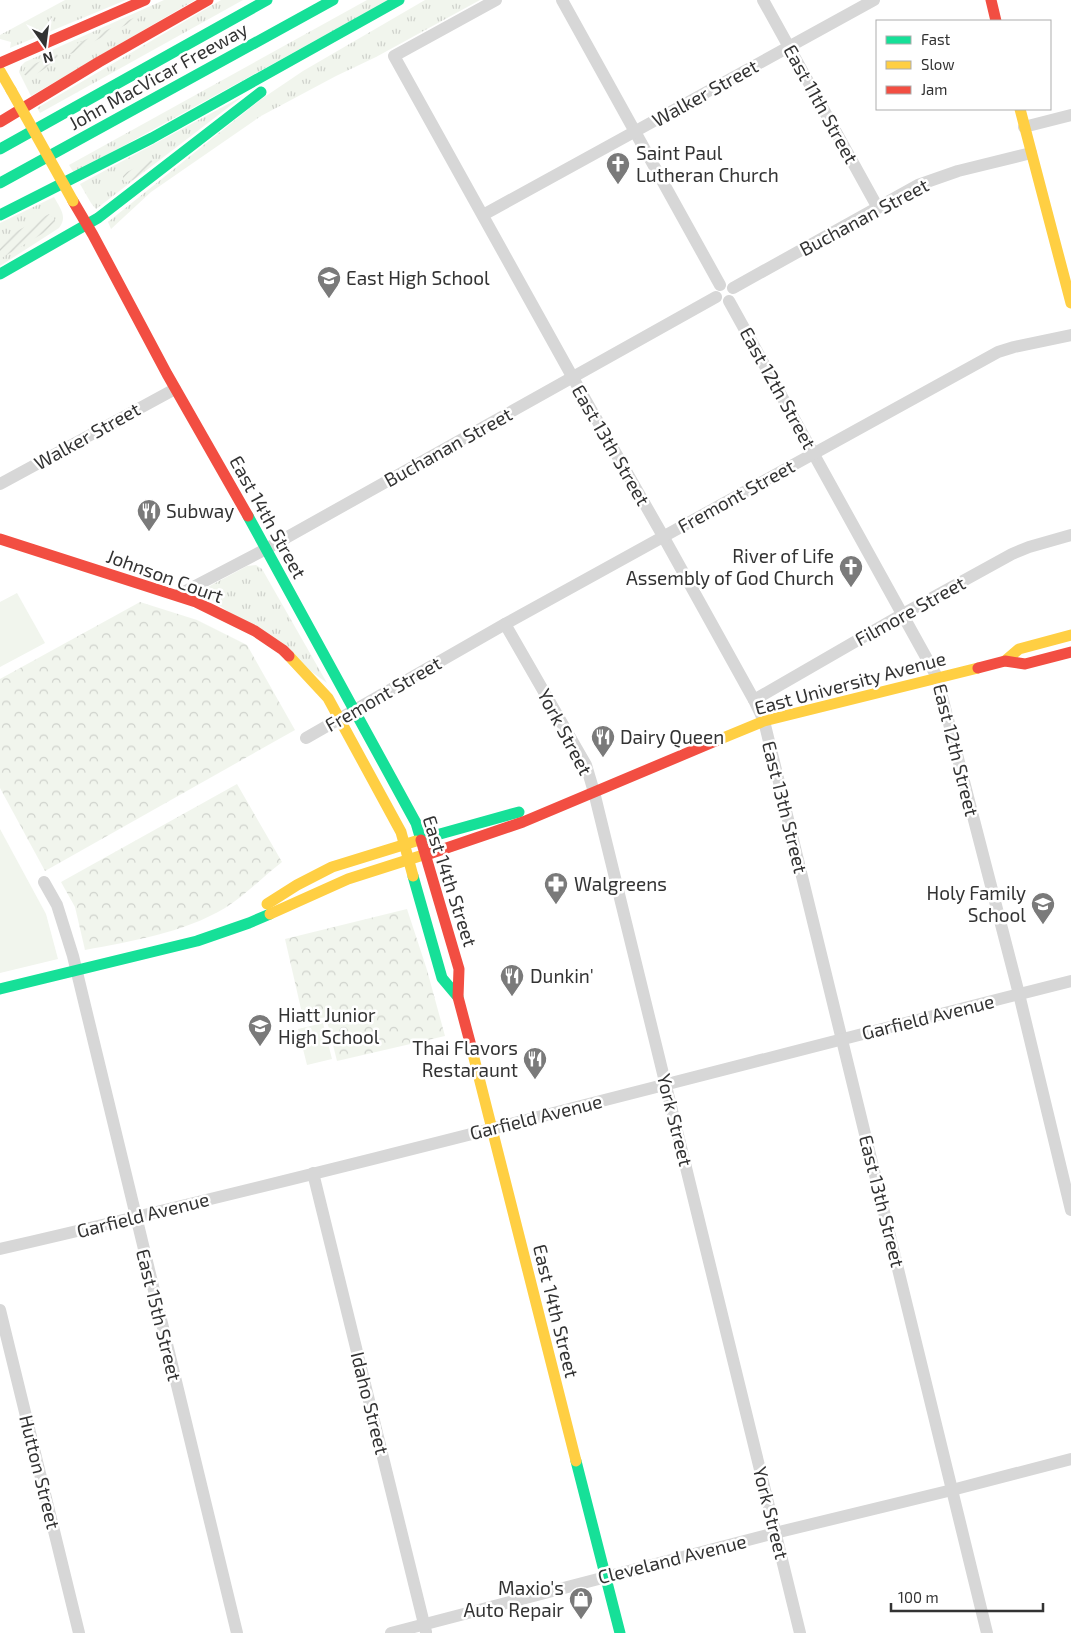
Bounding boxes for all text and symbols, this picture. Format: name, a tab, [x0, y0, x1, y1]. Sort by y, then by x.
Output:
street label: John MacVicar Freeway	[64, 17, 251, 134]
north arrow	[20, 20, 70, 70]
legend	[876, 20, 1051, 110]
text: Fast	[921, 30, 951, 48]
street label: East 11th Street	[779, 40, 864, 167]
text: N	[41, 49, 55, 68]
street label: Walker Street	[648, 54, 762, 131]
text: Slow	[921, 55, 955, 73]
text: Jam	[921, 80, 947, 98]
place label: Saint Paul Lutheran Church	[636, 141, 779, 186]
church icon: Saint Paul Lutheran Church	[605, 151, 631, 185]
street label: Buchanan Street	[795, 173, 932, 260]
school or university icon: East High School	[316, 265, 342, 299]
place label: East High School	[346, 266, 490, 289]
street label: East 12th Street	[735, 323, 821, 453]
street label: East 13th Street	[568, 380, 655, 509]
street label: Walker Street	[30, 397, 144, 474]
street label: Buchanan Street	[380, 402, 516, 491]
street label: East 14th Street	[225, 451, 312, 582]
street label: Fremont Street	[673, 454, 798, 537]
restaurant icon: Subway	[136, 498, 162, 532]
place label: Subway	[166, 499, 234, 522]
street label: Johnson Court	[104, 544, 227, 607]
place label: River of Life Assembly of God Church	[626, 544, 834, 589]
church icon: River of Life Assembly of God Church	[838, 554, 864, 588]
street label: Filmore Street	[851, 571, 969, 650]
street label: East University Avenue	[752, 646, 948, 719]
street label: Fremont Street	[321, 651, 445, 736]
street label: East 12th Street	[929, 681, 984, 819]
street label: York Street	[533, 685, 598, 779]
restaurant icon: Dairy Queen	[590, 724, 616, 758]
place label: Dairy Queen	[620, 725, 724, 748]
street label: East 13th Street	[758, 738, 813, 875]
street label: East 14th Street	[418, 812, 483, 949]
pharmacy icon: Walgreens	[543, 871, 569, 905]
place label: Walgreens	[574, 872, 667, 895]
place label: Holy Family School	[927, 881, 1026, 926]
school or university icon: Holy Family School	[1030, 891, 1056, 925]
restaurant icon: Dunkin'	[499, 963, 525, 997]
place label: Dunkin'	[530, 964, 594, 987]
street label: Garfield Avenue	[859, 989, 996, 1044]
place label: Hiatt Junior High School	[278, 1003, 380, 1048]
school or university icon: Hiatt Junior High School	[247, 1013, 273, 1047]
place label: Thai Flavors Restaraunt	[412, 1036, 518, 1081]
restaurant icon: Thai Flavors Restaraunt	[522, 1046, 548, 1080]
street label: York Street	[653, 1071, 698, 1169]
street label: Garfield Avenue	[467, 1089, 604, 1144]
street label: East 13th Street	[855, 1132, 910, 1269]
street label: Garfield Avenue	[74, 1187, 211, 1242]
street label: East 14th Street	[529, 1242, 584, 1380]
street label: East 15th Street	[132, 1246, 187, 1383]
street label: Idaho Street	[347, 1349, 394, 1457]
street label: Hutton Street	[15, 1412, 66, 1531]
street label: York Street	[749, 1464, 794, 1562]
street label: Cleveland Avenue	[595, 1529, 749, 1588]
place label: Maxio's Auto Repair	[463, 1576, 564, 1621]
scale bar	[891, 1580, 1044, 1612]
shop icon: Maxio's Auto Repair	[568, 1586, 594, 1620]
text: 100 m	[898, 1588, 939, 1606]

